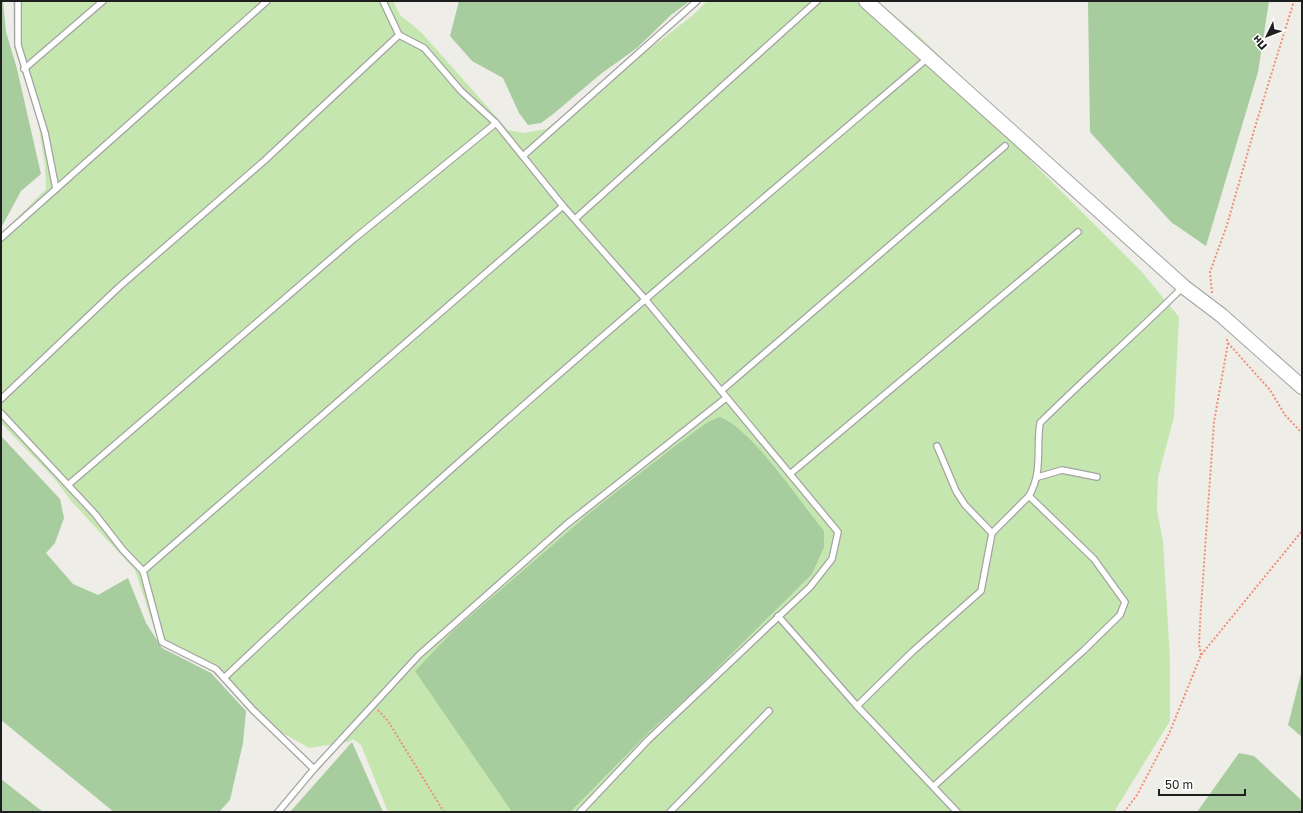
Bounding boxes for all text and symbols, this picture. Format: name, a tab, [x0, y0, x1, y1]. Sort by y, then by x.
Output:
north arrow	[1247, 16, 1287, 56]
text: Пн	[1249, 33, 1269, 53]
scale bar	[1159, 771, 1245, 797]
text: 50 m	[1165, 777, 1193, 792]

